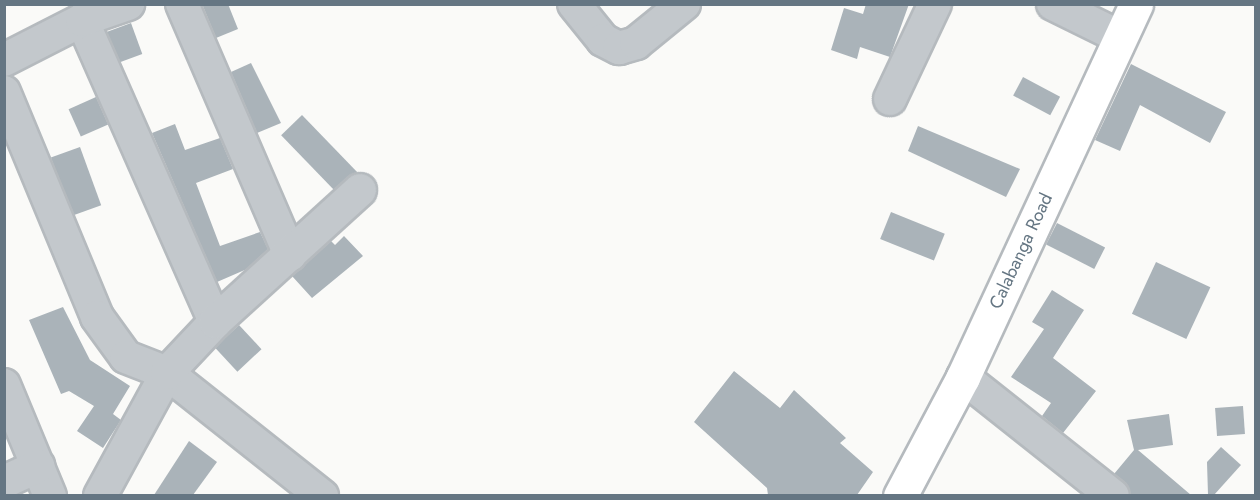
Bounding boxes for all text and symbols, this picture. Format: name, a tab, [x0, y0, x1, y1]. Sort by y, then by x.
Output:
street label: Calabanga Road	[985, 190, 1057, 312]

